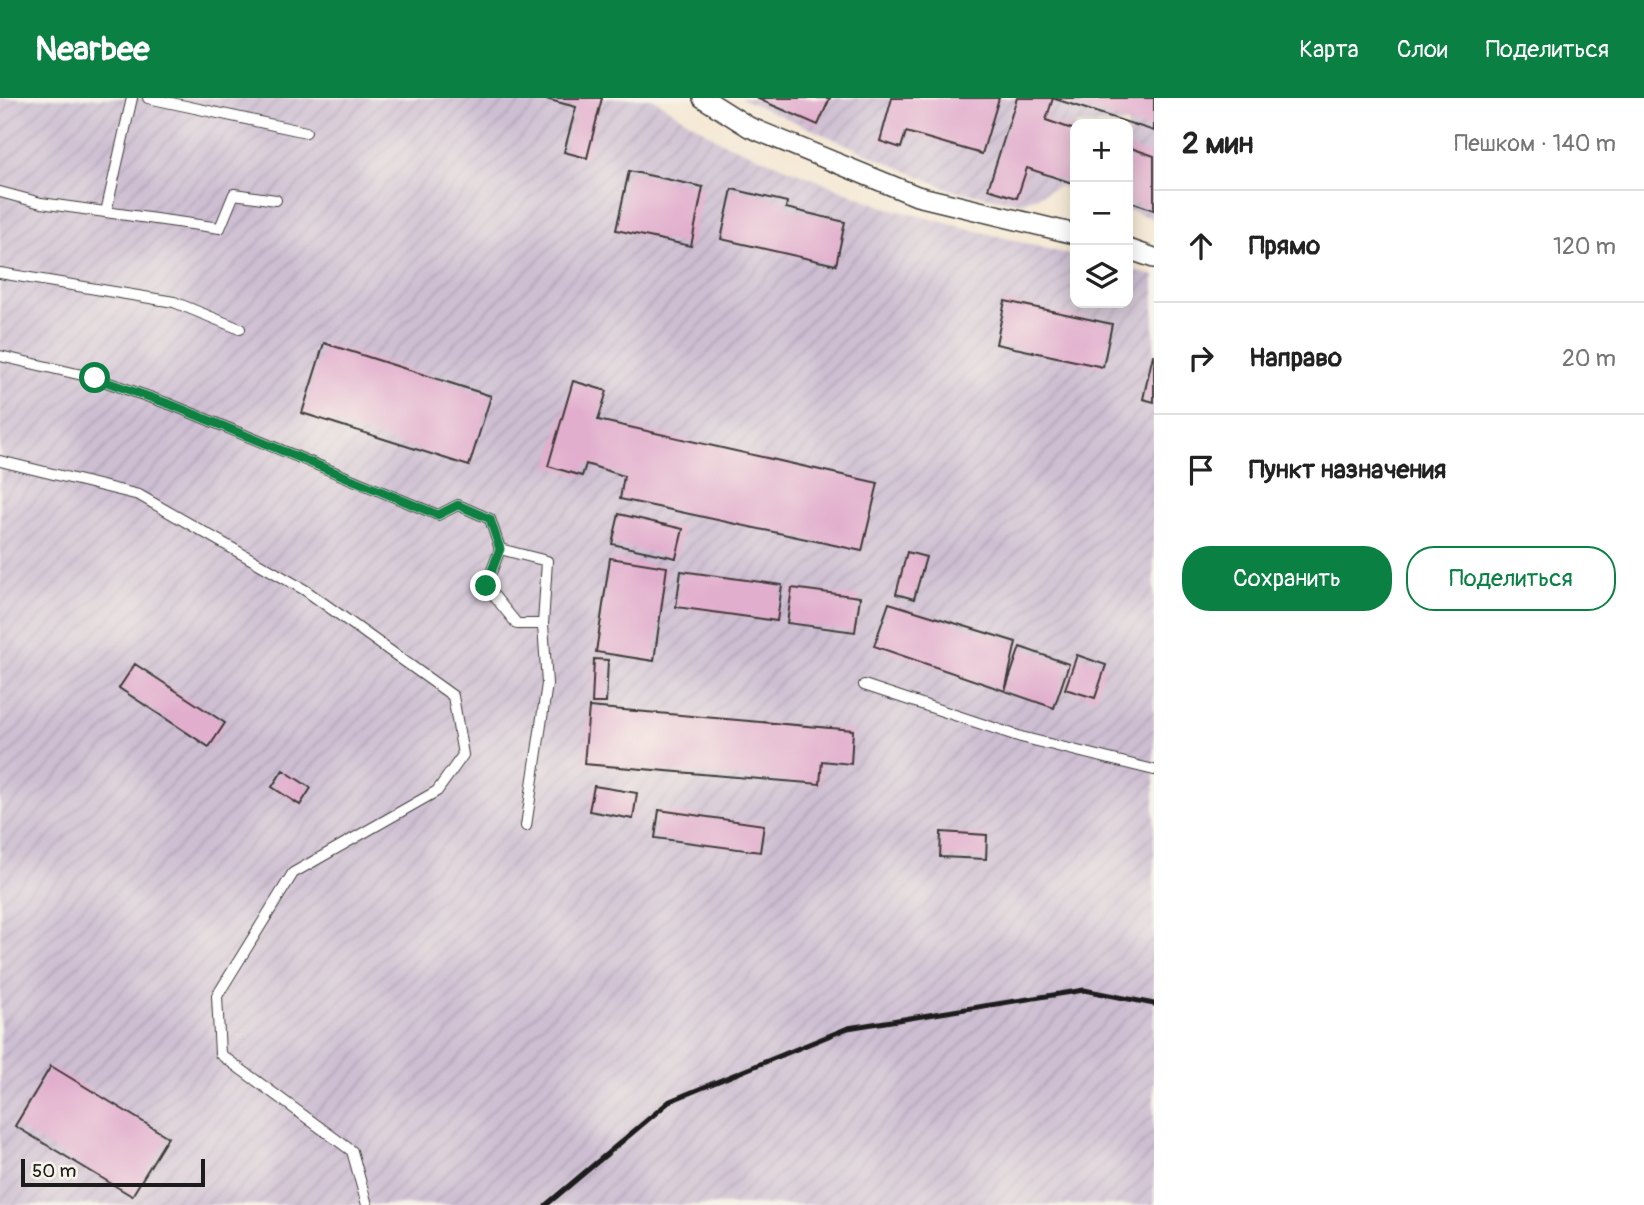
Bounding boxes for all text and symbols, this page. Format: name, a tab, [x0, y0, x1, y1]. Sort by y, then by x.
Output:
text: Nearbee	[35, 29, 149, 70]
text: Карта	[1299, 35, 1359, 64]
text: Слои	[1397, 35, 1448, 64]
text: Поделиться	[1486, 35, 1609, 64]
map controls	[1070, 119, 1133, 308]
button: +	[1070, 119, 1133, 182]
text: 2 мин	[1182, 125, 1253, 162]
text: Пешком · 140 m	[1454, 129, 1616, 158]
button: −	[1070, 182, 1133, 245]
icon: ahead	[1182, 227, 1220, 265]
text: Прямо	[1249, 230, 1320, 262]
text: 120 m	[1553, 232, 1616, 261]
button: layers	[1070, 245, 1133, 308]
icon: right	[1182, 339, 1220, 377]
text: Направо	[1249, 342, 1342, 374]
text: 20 m	[1562, 344, 1616, 373]
route start	[79, 362, 110, 393]
icon: arrive	[1182, 451, 1220, 489]
text: Пункт назначения	[1249, 454, 1446, 486]
button: Сохранить	[1182, 546, 1392, 611]
button: Поделиться	[1406, 546, 1616, 611]
route end	[470, 570, 501, 601]
scale bar	[21, 1156, 205, 1188]
text: 50 m	[32, 1159, 76, 1183]

